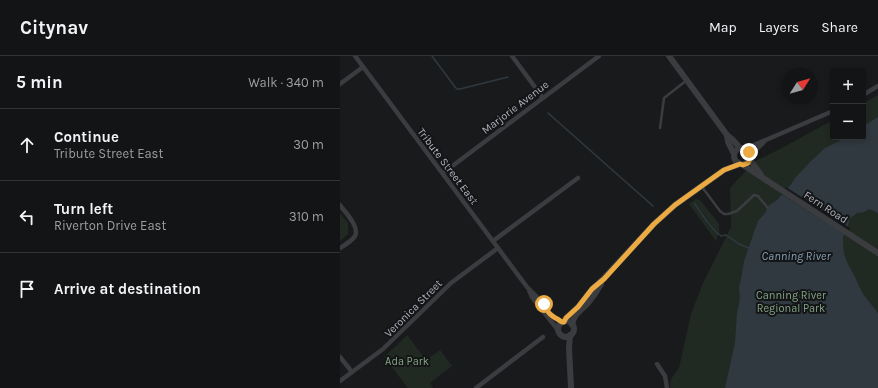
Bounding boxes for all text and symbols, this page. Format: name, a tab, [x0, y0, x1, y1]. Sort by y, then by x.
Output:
text: Citynav	[20, 17, 88, 39]
text: Map	[709, 19, 737, 36]
text: Layers	[759, 19, 799, 36]
text: Share	[821, 19, 858, 36]
north arrow	[782, 68, 818, 104]
map controls	[830, 68, 866, 140]
button: +	[830, 68, 866, 104]
text: 5 min	[16, 72, 63, 92]
text: Walk · 340 m	[248, 75, 324, 90]
street label: Marjorie Avenue	[479, 78, 552, 137]
button: −	[830, 104, 866, 140]
street label: Tribute Street East	[415, 125, 481, 207]
text: Continue	[54, 128, 119, 146]
icon: ahead	[16, 134, 38, 156]
text: 30 m	[293, 137, 324, 152]
route end	[740, 143, 758, 161]
text: Tribute Street East	[54, 146, 163, 161]
street label: Fern Road	[801, 188, 850, 226]
text: Turn left	[54, 200, 113, 218]
icon: left	[16, 206, 38, 228]
text: 310 m	[289, 209, 324, 224]
text: Riverton Drive East	[54, 218, 166, 233]
water label: Canning River	[761, 249, 831, 263]
street label: Veronica Street	[382, 277, 445, 340]
icon: arrive	[16, 278, 38, 300]
text: Arrive at destination	[54, 280, 201, 298]
park label: Canning River Regional Park	[756, 289, 826, 315]
route start	[535, 295, 553, 313]
park label: Ada Park	[385, 355, 429, 368]

